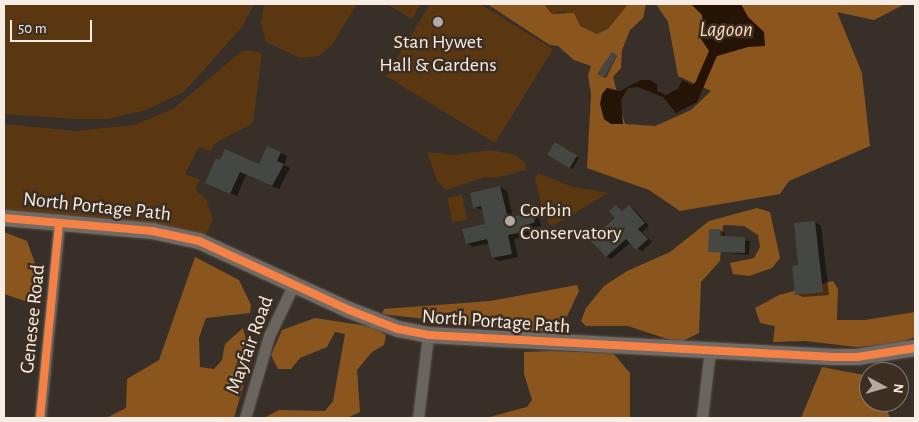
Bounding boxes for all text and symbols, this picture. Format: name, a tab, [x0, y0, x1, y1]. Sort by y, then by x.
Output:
scale bar	[12, 10, 95, 42]
marker: Stan Hywet Hall & Gardens	[432, 16, 444, 28]
water label: Lagoon	[699, 17, 753, 43]
text: 50 m	[18, 21, 47, 36]
place label: Stan Hywet Hall & Gardens	[379, 30, 497, 77]
street label: North Portage Path	[22, 187, 172, 227]
place label: Corbin Conservatory	[520, 198, 622, 245]
marker: Corbin Conservatory	[504, 215, 516, 227]
street label: Genesee Road	[15, 263, 51, 375]
street label: Mayfair Road	[221, 293, 279, 397]
street label: North Portage Path	[421, 305, 571, 339]
north arrow	[859, 362, 909, 412]
text: N	[890, 383, 905, 394]

